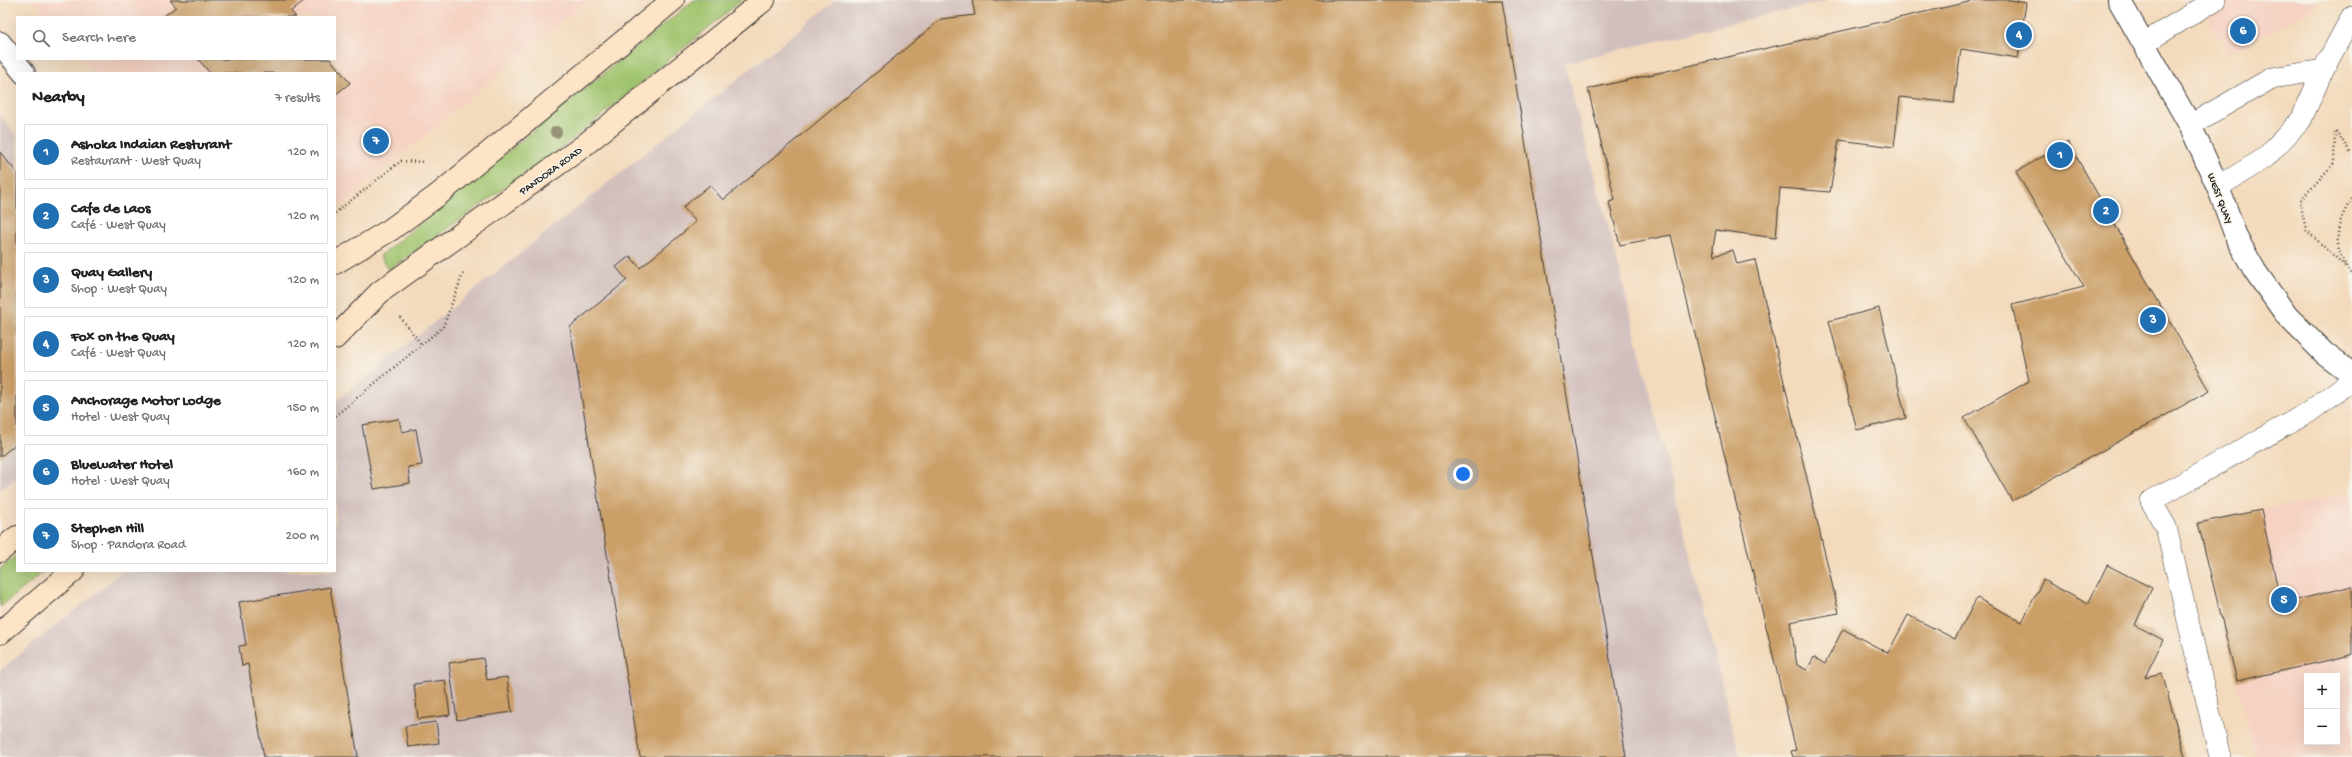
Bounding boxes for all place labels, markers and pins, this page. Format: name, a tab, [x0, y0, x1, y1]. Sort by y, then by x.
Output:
pin: 6	[2230, 16, 2256, 46]
pin: 4	[2006, 20, 2032, 50]
pin: 7	[363, 126, 389, 156]
pin: 1	[2047, 140, 2073, 170]
pin: 2	[2093, 196, 2119, 226]
pin: 3	[2140, 305, 2166, 335]
pin: 5	[2271, 585, 2297, 615]

